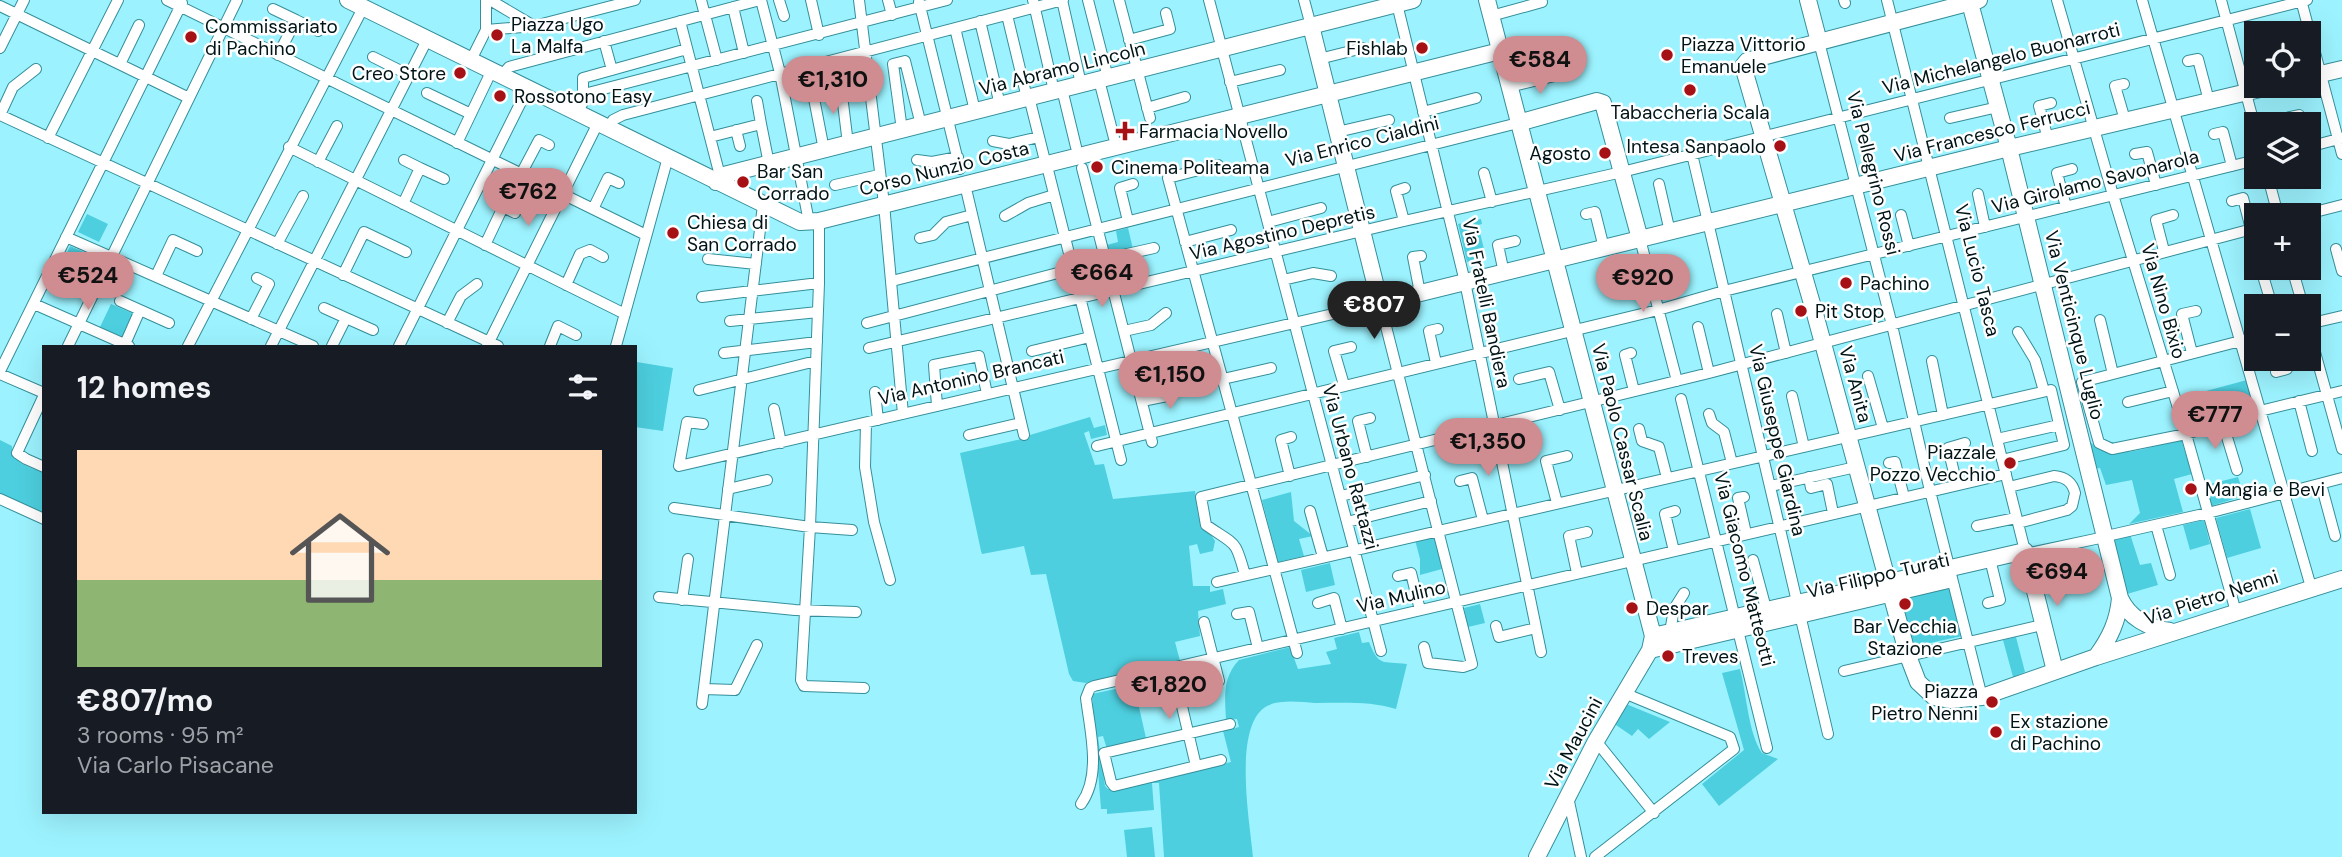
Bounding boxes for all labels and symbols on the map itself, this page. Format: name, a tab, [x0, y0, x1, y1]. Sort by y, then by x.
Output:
place label: Piazza Ugo La Malfa	[511, 12, 604, 59]
place label: Commissariato di Pachino	[205, 14, 338, 61]
street label: Via Michelangelo Buonarroti	[1880, 17, 2123, 100]
marker: Piazza Ugo La Malfa	[489, 27, 505, 43]
marker: Commissariato di Pachino	[183, 29, 199, 45]
place label: Piazza Vittorio Emanuele	[1681, 32, 1806, 79]
street label: Via Abramo Lincoln	[976, 36, 1148, 101]
place label: Fishlab	[1346, 36, 1408, 61]
pin: €584	[1499, 36, 1581, 96]
marker: Fishlab	[1414, 40, 1430, 56]
marker: Piazza Vittorio Emanuele	[1659, 47, 1675, 63]
pin: €1,310	[776, 57, 890, 116]
place label: Creo Store	[352, 61, 446, 86]
marker: Creo Store	[452, 65, 468, 81]
marker: Tabaccheria Scala	[1682, 82, 1698, 98]
place label: Rossotono Easy	[514, 84, 653, 109]
marker: Rossotono Easy	[492, 88, 508, 104]
street label: Via Pellegrino Rossi	[1841, 89, 1906, 258]
street label: Via Francesco Ferrucci	[1891, 95, 2093, 168]
place label: Tabaccheria Scala	[1610, 100, 1770, 125]
street label: Via Enrico Cialdini	[1283, 110, 1442, 173]
place label: Farmacia Novello	[1139, 119, 1288, 144]
marker: Farmacia Novello	[1117, 123, 1133, 139]
place label: Intesa Sanpaolo	[1626, 134, 1766, 159]
street label: Corso Nunzio Costa	[857, 135, 1032, 202]
marker: Intesa Sanpaolo	[1772, 138, 1788, 154]
place label: Agosto	[1529, 141, 1591, 166]
street label: Via Girolamo Savonarola	[1989, 144, 2201, 219]
marker: Agosto	[1597, 145, 1613, 161]
place label: Cinema Politeama	[1111, 155, 1269, 180]
place label: Bar San Corrado	[757, 159, 829, 206]
marker: Cinema Politeama	[1089, 159, 1105, 175]
pin: €762	[487, 168, 569, 228]
marker: Bar San Corrado	[735, 174, 751, 190]
street label: Via Agostino Depretis	[1187, 199, 1377, 266]
street label: Via Lucio Tasca	[1949, 201, 2006, 339]
place label: Chiesa di San Corrado	[687, 210, 797, 257]
street label: Via Fratelli Bandiera	[1456, 216, 1517, 390]
marker: Chiesa di San Corrado	[665, 225, 681, 241]
street label: Via Venticinque Luglio	[2039, 228, 2110, 422]
street label: Via Nino Bixio	[2135, 241, 2192, 362]
pin: €664	[1061, 250, 1143, 309]
pin: €524	[47, 252, 129, 312]
pin: €920	[1602, 254, 1684, 314]
place label: Pachino	[1860, 271, 1929, 296]
marker: Pachino	[1838, 275, 1854, 291]
pin: €807	[1333, 282, 1415, 341]
place label: Pit Stop	[1815, 299, 1884, 324]
marker: Pit Stop	[1793, 303, 1809, 319]
street label: Via Paolo Cassar Scalia	[1586, 341, 1659, 543]
street label: Via Giuseppe Giardina	[1743, 342, 1812, 538]
street label: Via Anita	[1833, 343, 1878, 425]
street label: Via Antonino Brancati	[876, 344, 1066, 411]
pin: €1,150	[1113, 352, 1227, 411]
street label: Via Urbano Rattazzi	[1316, 382, 1385, 552]
pin: €777	[2174, 392, 2256, 451]
pin: €1,350	[1431, 419, 1545, 478]
place label: Piazzale Pozzo Vecchio	[1870, 440, 1996, 487]
marker: Piazzale Pozzo Vecchio	[2002, 455, 2018, 471]
street label: Via Giacomo Matteotti	[1708, 469, 1781, 669]
place label: Mangia e Bevi	[2205, 477, 2325, 502]
marker: Mangia e Bevi	[2183, 481, 2199, 497]
street label: Via Filippo Turati	[1804, 547, 1952, 604]
pin: €694	[2016, 548, 2098, 608]
street label: Via Pietro Nenni	[2141, 564, 2281, 631]
street label: Via Mulino	[1354, 574, 1448, 619]
place label: Despar	[1646, 596, 1709, 621]
marker: Bar Vecchia Stazione	[1897, 596, 1913, 612]
marker: Despar	[1624, 600, 1640, 616]
place label: Bar Vecchia Stazione	[1853, 614, 1957, 661]
place label: Treves	[1682, 644, 1739, 669]
marker: Treves	[1660, 648, 1676, 664]
pin: €1,820	[1112, 662, 1226, 721]
place label: Piazza Pietro Nenni	[1871, 679, 1978, 726]
street label: Via Maucini	[1539, 693, 1608, 794]
marker: Piazza Pietro Nenni	[1984, 694, 2000, 710]
place label: Ex stazione di Pachino	[2010, 709, 2108, 756]
marker: Ex stazione di Pachino	[1988, 724, 2004, 740]

